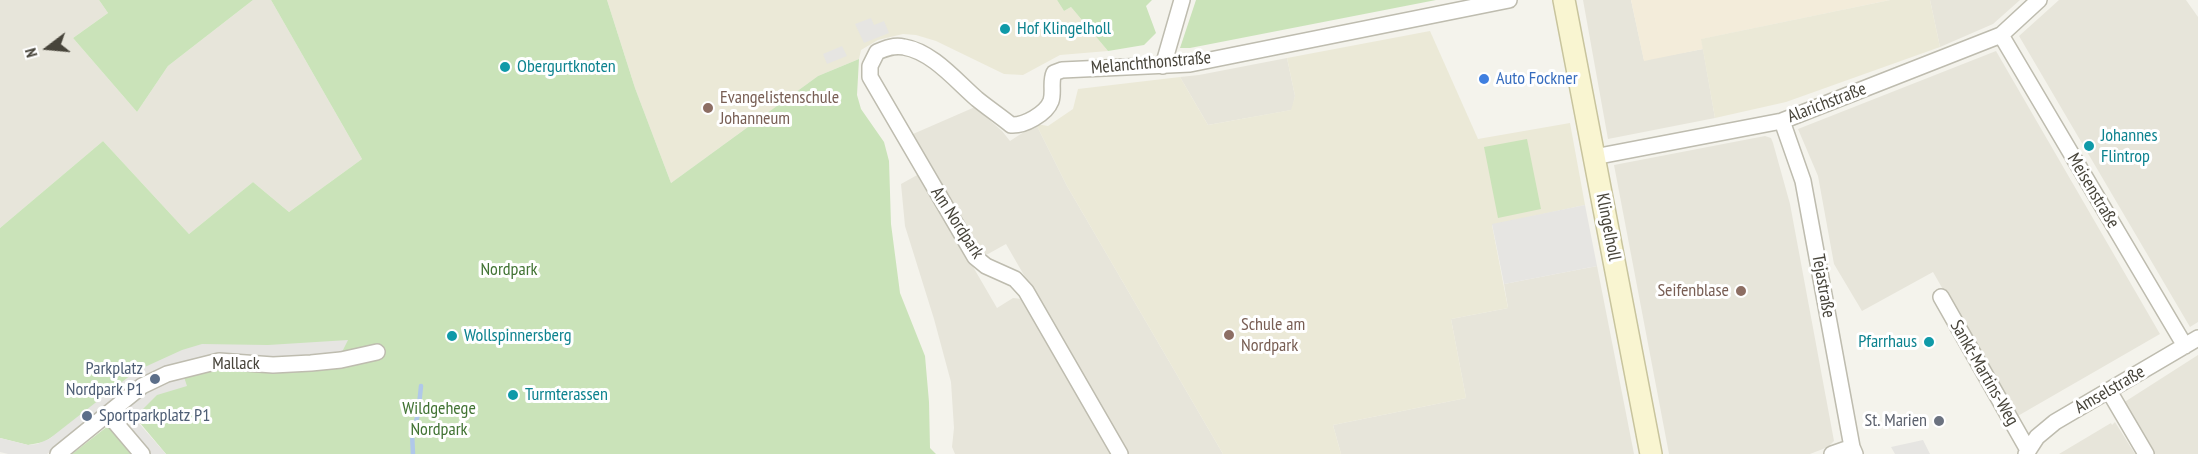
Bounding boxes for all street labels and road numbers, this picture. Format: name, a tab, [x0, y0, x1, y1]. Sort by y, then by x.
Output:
street label: Melanchthonstraße	[1090, 47, 1212, 79]
street label: Alarichstraße	[1785, 78, 1869, 128]
street label: Meisenstraße	[2062, 150, 2124, 232]
street label: Am Nordpark	[926, 183, 988, 263]
street label: Klingelholl	[1591, 191, 1625, 263]
street label: Tejastraße	[1807, 253, 1839, 319]
street label: Sankt-Martins-Weg	[1945, 316, 2023, 430]
street label: Mallack	[212, 353, 260, 375]
street label: Amselstraße	[2071, 361, 2149, 419]

